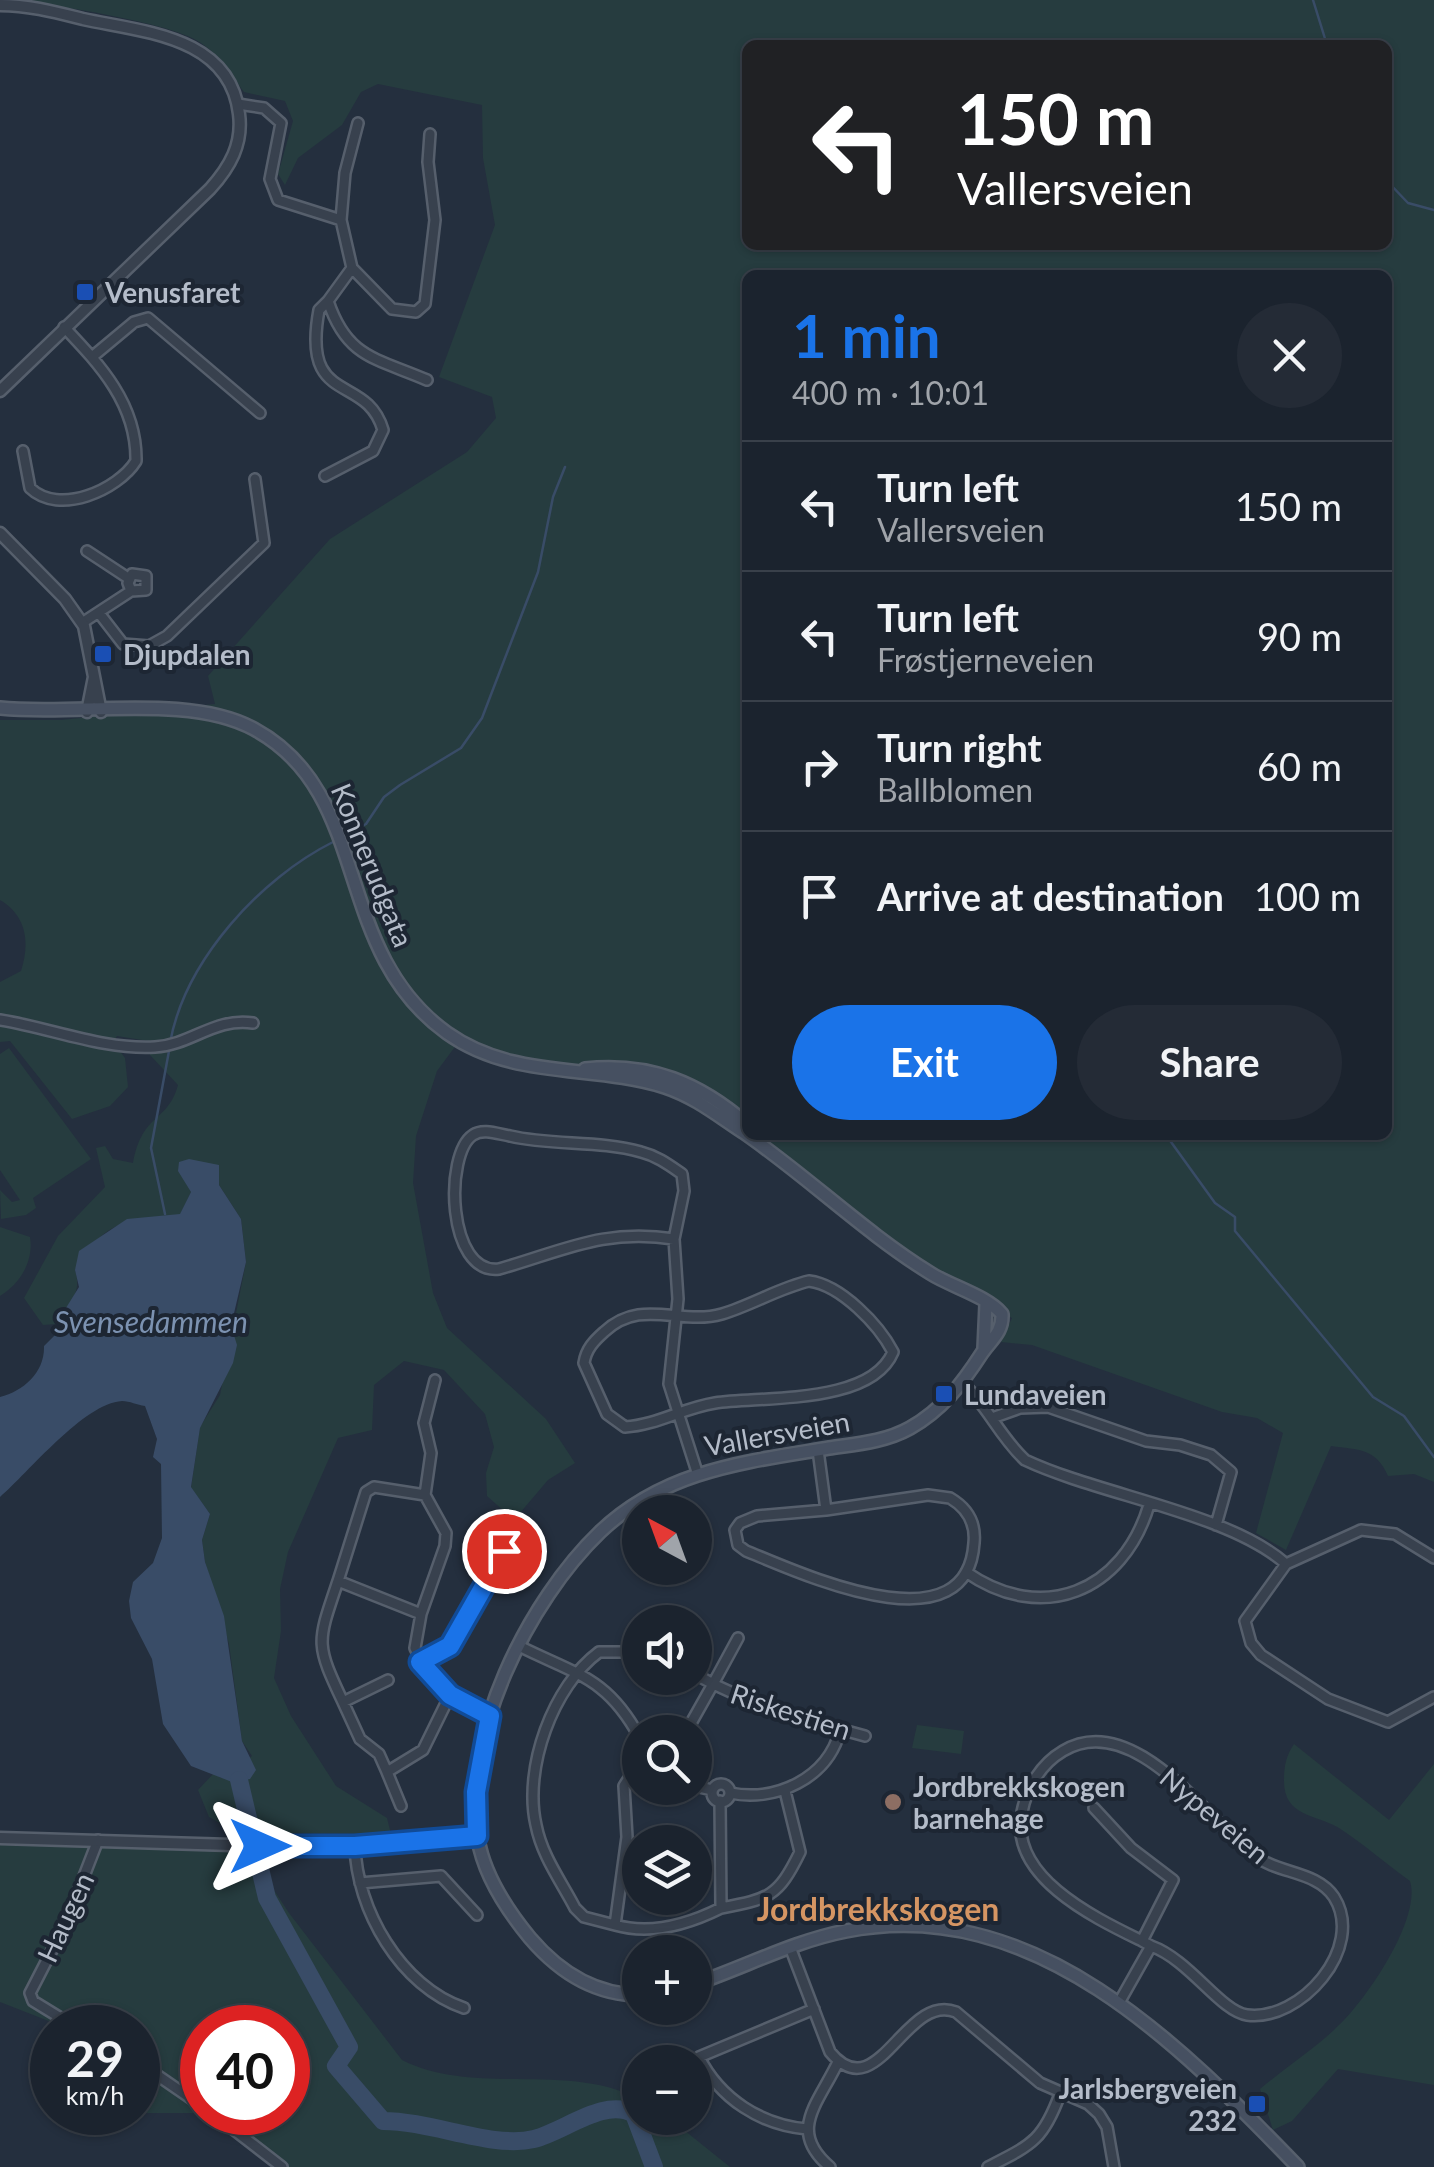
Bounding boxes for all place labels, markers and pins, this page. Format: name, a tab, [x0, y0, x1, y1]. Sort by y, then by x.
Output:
place label: Venusfaret	[104, 275, 241, 309]
marker: Venusfaret	[74, 281, 96, 303]
place label: Djupdalen	[123, 637, 251, 671]
marker: Djupdalen	[92, 643, 114, 665]
place label: Lundaveien	[964, 1377, 1106, 1411]
marker: Lundaveien	[933, 1383, 955, 1405]
pin	[462, 1509, 547, 1594]
place label: Jordbrekkskogen barnehage	[913, 1769, 1125, 1835]
marker: Jordbrekkskogen barnehage	[882, 1791, 904, 1813]
place label: Jarlsbergveien 232	[1059, 2071, 1237, 2137]
marker: Jarlsbergveien 232	[1246, 2093, 1268, 2115]

